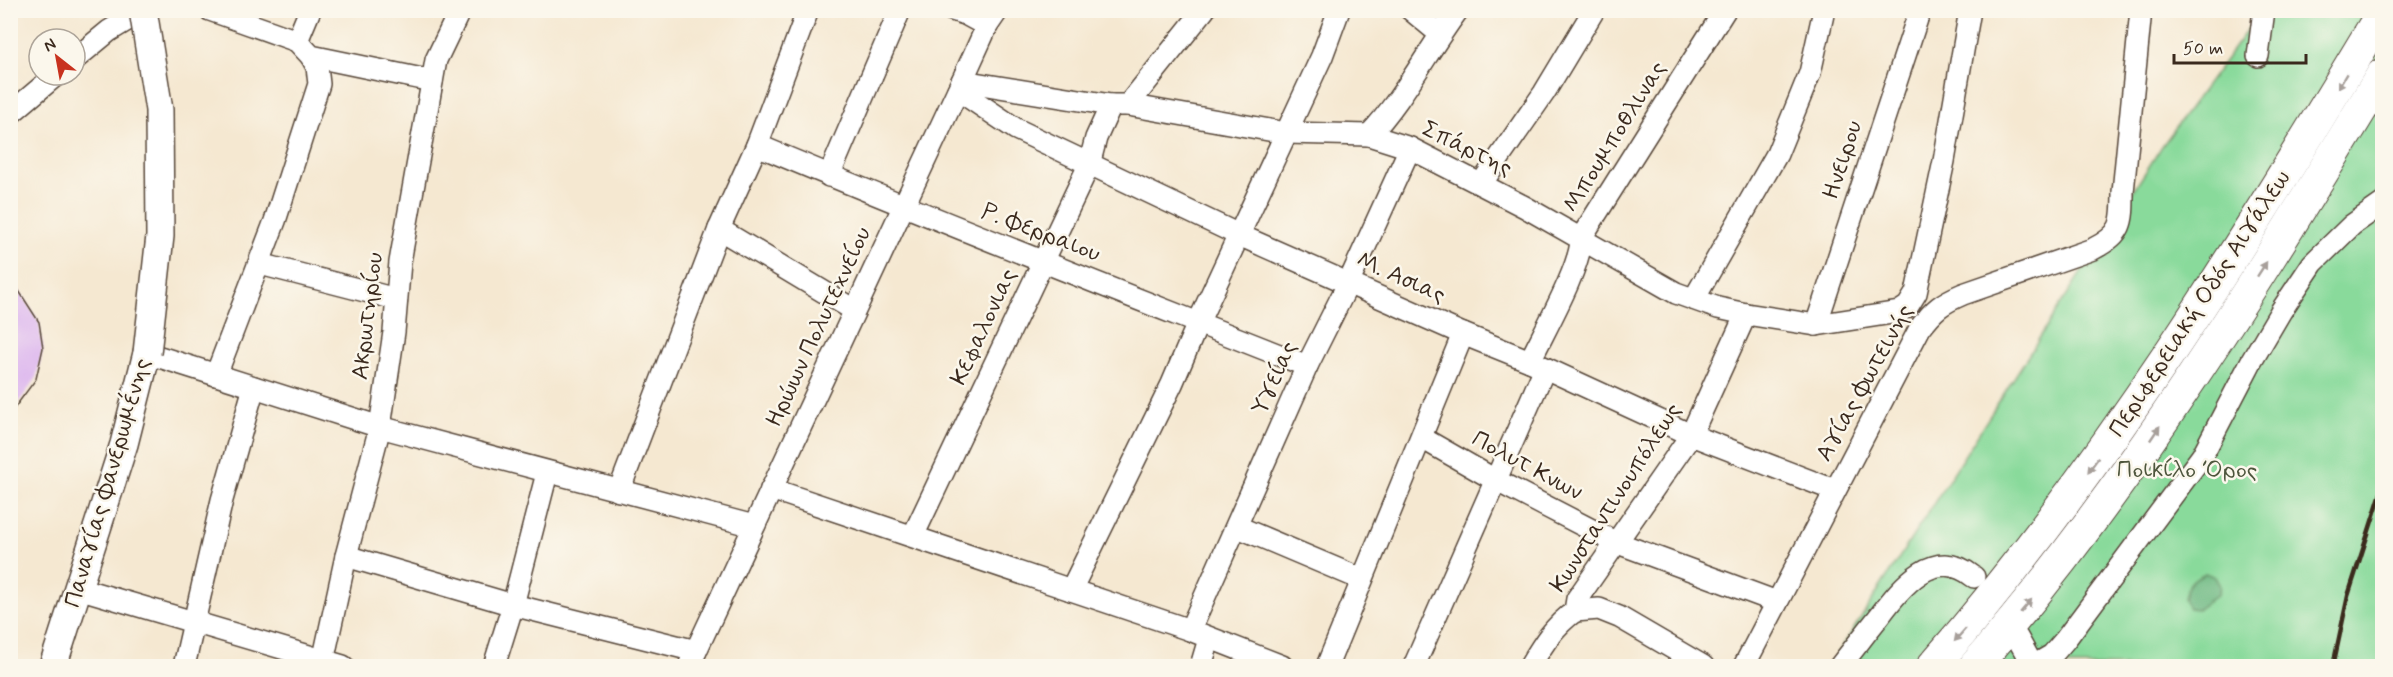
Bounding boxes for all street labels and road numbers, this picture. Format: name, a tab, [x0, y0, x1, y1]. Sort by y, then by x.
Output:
street label: Μπουμποθλινας	[1556, 55, 1674, 219]
street label: Σπάρτης	[1417, 114, 1517, 184]
street label: Ηνειρου	[1816, 117, 1870, 203]
street label: Περιφερειακή Οδός Αιγάλεω	[2102, 165, 2298, 443]
street label: Ρ. Φερραιου	[977, 196, 1105, 270]
street label: Ηρώων Πολυτεχνείου	[759, 222, 879, 432]
street label: Μ. Ασιας	[1352, 245, 1450, 311]
street label: Ακρωτηρίου	[345, 250, 391, 382]
street label: Κεφαλονιας	[943, 264, 1025, 390]
street label: Αγίας Φωτεινής	[1809, 299, 1921, 467]
street label: Υγείας	[1245, 336, 1305, 420]
street label: Παναγίας Φανερωμένης	[57, 354, 158, 611]
street label: Κωνσταντινουπόλεως	[1543, 397, 1689, 599]
street label: Πολυτ Κνων	[1466, 424, 1588, 508]

